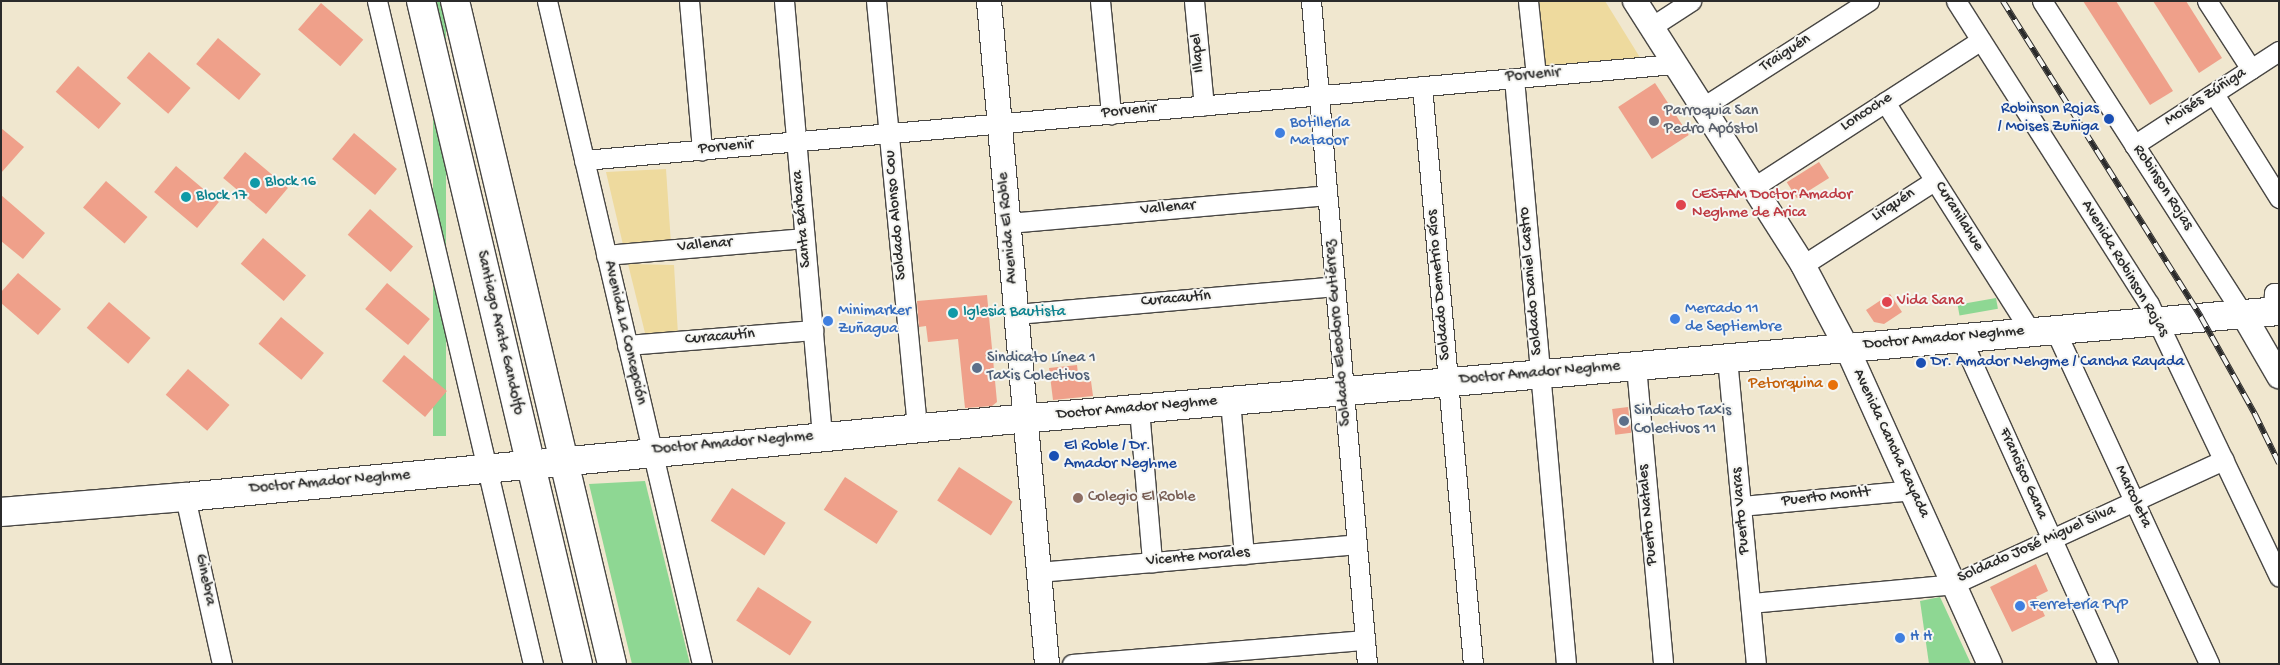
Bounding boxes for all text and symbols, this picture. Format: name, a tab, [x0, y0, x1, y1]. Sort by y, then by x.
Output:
street label: Traiguén	[1757, 31, 1815, 77]
street label: Illapel	[1188, 33, 1210, 73]
street label: Porvenir	[1505, 64, 1561, 88]
street label: Moisés Zúñiga	[2162, 64, 2250, 132]
street label: Loncoche	[1838, 89, 1896, 137]
street label: Porvenir	[1101, 100, 1157, 124]
place label: Robinson Rojas / Moises Zuñiga	[1998, 100, 2099, 138]
place label: Parroquia San Pedro Apóstol	[1664, 102, 1758, 140]
marker: Robinson Rojas / Moises Zuñiga	[2103, 113, 2115, 125]
place label: Botillería Mataoor	[1290, 114, 1350, 152]
marker: Parroquia San Pedro Apóstol	[1648, 115, 1660, 127]
marker: Botillería Mataoor	[1274, 127, 1286, 139]
street label: Porvenir	[698, 136, 754, 160]
street label: Robinson Rojas	[2127, 142, 2197, 234]
street label: Soldado Alonso Cou	[882, 149, 912, 281]
street label: Santa Bárbara	[789, 169, 817, 269]
street label: Avenida El Roble	[995, 171, 1023, 285]
place label: Block 16	[265, 173, 316, 193]
marker: Block 16	[249, 177, 261, 189]
street label: Curanilahue	[1929, 179, 1987, 255]
street label: Lirquén	[1869, 185, 1919, 227]
place label: CESFAM Doctor Amador Neghme de Arica	[1692, 186, 1852, 224]
place label: Block 17	[196, 187, 247, 207]
marker: Block 17	[180, 191, 192, 203]
street label: Vallenar	[1140, 197, 1196, 221]
street label: Avenida Robinson Rojas	[2076, 197, 2172, 341]
marker: CESFAM Doctor Amador Neghme de Arica	[1674, 198, 1688, 212]
street label: Soldado Daniel Castro	[1516, 206, 1548, 356]
street label: Soldado Demetrio Ríos	[1424, 209, 1456, 361]
street label: Vallenar	[677, 234, 733, 258]
street label: Soldado Eleodoro Gutiérrez	[1321, 239, 1357, 427]
street label: Santiago Arata Gandolfo	[471, 249, 527, 417]
street label: Avenida La Concepción	[598, 259, 650, 407]
street label: Curacautín	[1140, 287, 1212, 313]
place label: Vida Sana	[1897, 292, 1964, 312]
marker: Vida Sana	[1881, 296, 1893, 308]
place label: Mercado 11 de Septiembre	[1685, 300, 1782, 338]
place label: Minimarker Zuñagua	[838, 302, 911, 340]
place label: Iglesia Bautista	[963, 303, 1066, 323]
marker: Iglesia Bautista	[947, 307, 959, 319]
marker: Mercado 11 de Septiembre	[1669, 313, 1681, 325]
marker: Minimarker Zuñagua	[822, 315, 834, 327]
street label: Doctor Amador Neghme	[1863, 322, 2025, 356]
street label: Curacautín	[684, 325, 756, 351]
place label: Sindicato Línea 1 Taxis Colectivos	[987, 349, 1096, 387]
place label: Dr. Amador Nehgme / Cancha Rayada	[1931, 353, 2184, 373]
street label: Doctor Amador Neghme	[1459, 357, 1621, 391]
marker: Dr. Amador Nehgme / Cancha Rayada	[1915, 357, 1927, 369]
marker: Sindicato Línea 1 Taxis Colectivos	[971, 362, 983, 374]
street label: Avenida Cancha Rayada	[1847, 367, 1933, 521]
place label: Petorquina	[1748, 375, 1823, 395]
marker: Petorquina	[1827, 379, 1839, 391]
street label: Doctor Amador Neghme	[1056, 392, 1218, 426]
place label: Sindicato Taxis Colectivos 11	[1634, 402, 1731, 440]
marker: Sindicato Taxis Colectivos 11	[1618, 415, 1630, 427]
street label: Francisco Gana	[1993, 425, 2051, 523]
street label: Doctor Amador Neghme	[652, 427, 814, 461]
place label: El Roble / Dr. Amador Neghme	[1064, 437, 1177, 475]
marker: El Roble / Dr. Amador Neghme	[1048, 450, 1060, 462]
street label: Marcoleta	[2109, 463, 2155, 531]
street label: Puerto Natales	[1635, 464, 1663, 566]
street label: Doctor Amador Neghme	[249, 466, 411, 500]
street label: Puerto Varas	[1729, 467, 1755, 555]
street label: Puerto Montt	[1781, 484, 1871, 512]
place label: Colegio El Roble	[1088, 488, 1196, 508]
marker: Colegio El Roble	[1072, 492, 1084, 504]
street label: Soldado José Miguel Silva	[1955, 501, 2119, 589]
street label: Vicente Morales	[1145, 544, 1251, 572]
street label: Ginebra	[189, 552, 219, 608]
place label: Ferretería PyP	[2030, 596, 2128, 616]
marker: Ferretería PyP	[2014, 600, 2026, 612]
place label: H H	[1910, 628, 1932, 648]
marker: H H	[1894, 632, 1906, 644]

